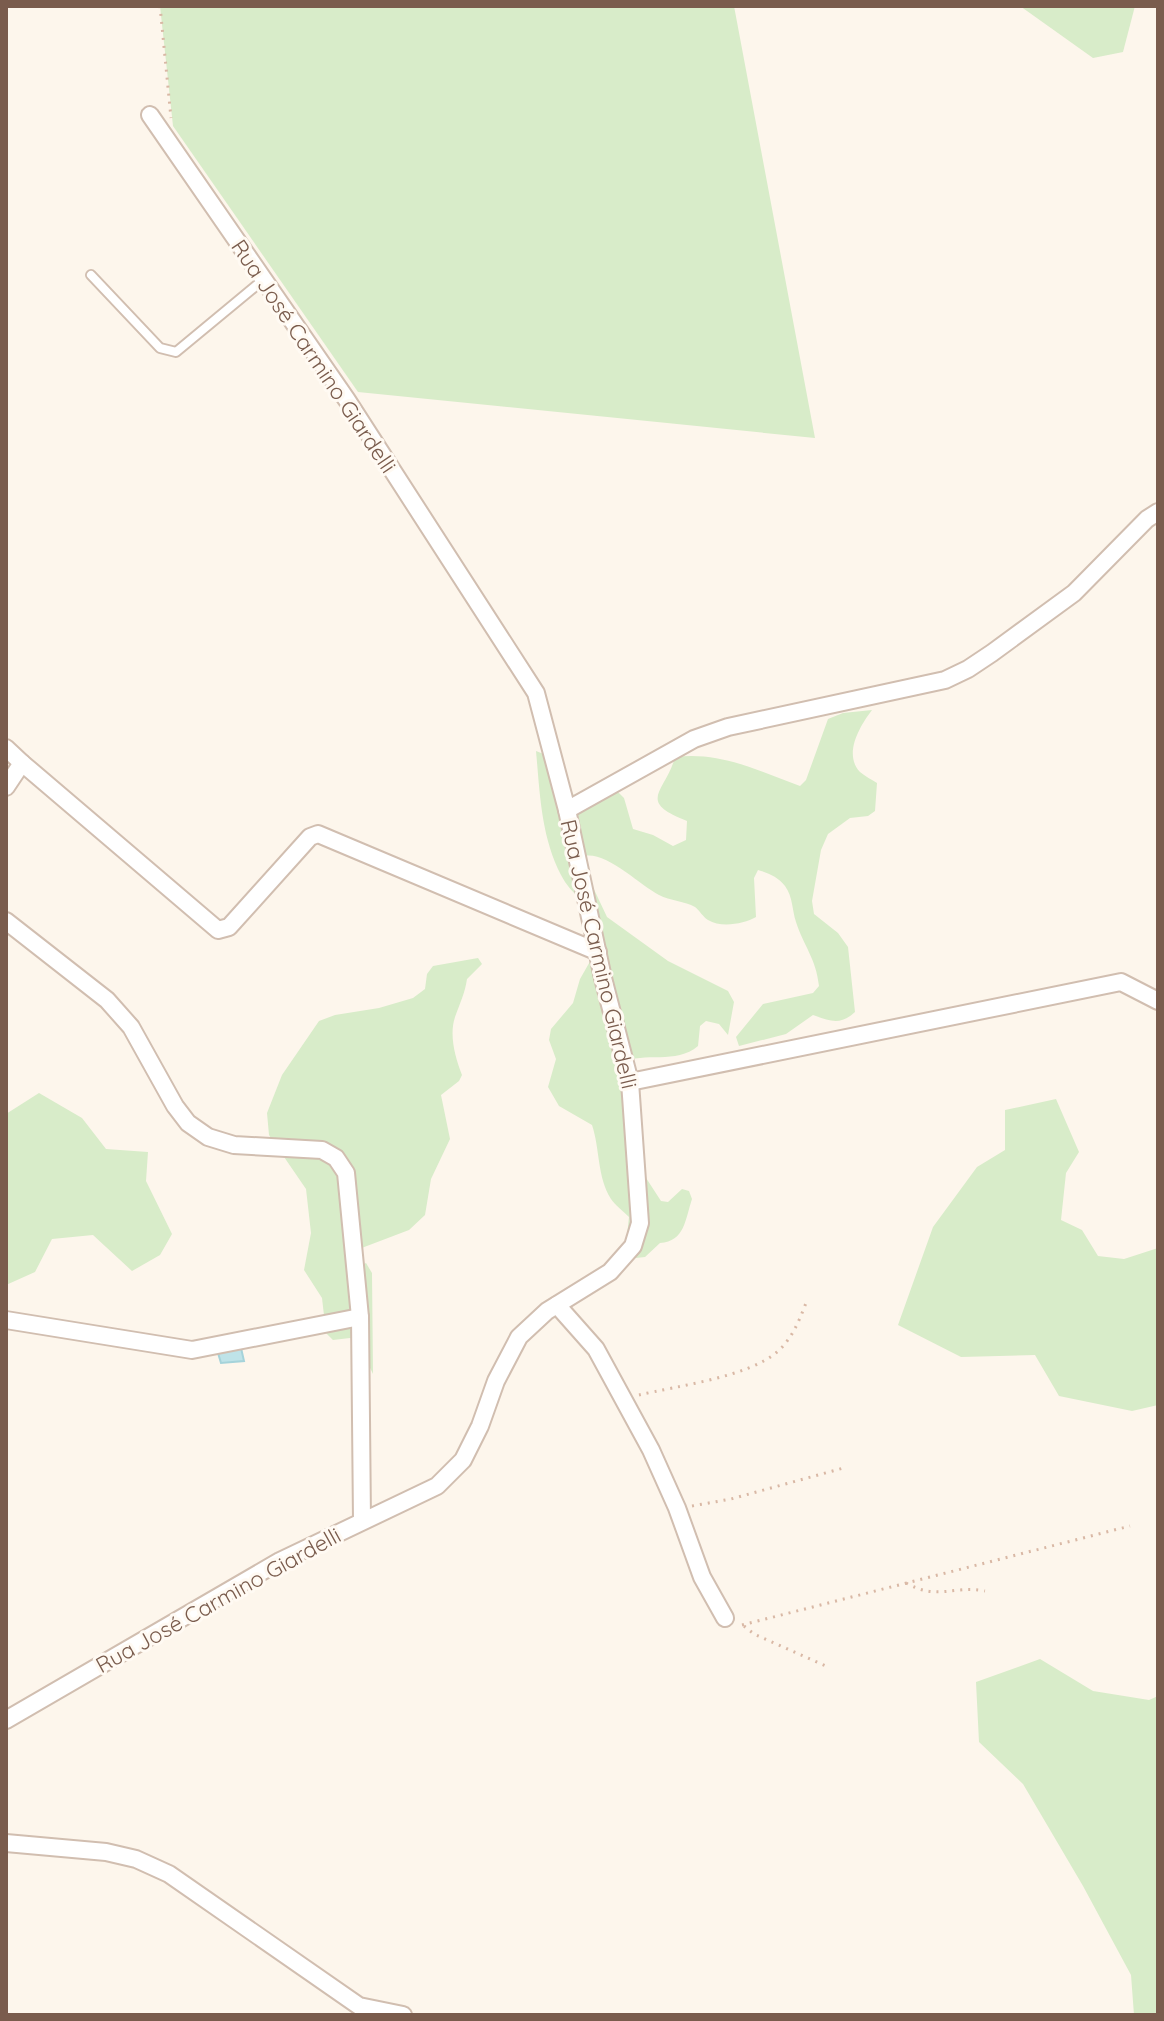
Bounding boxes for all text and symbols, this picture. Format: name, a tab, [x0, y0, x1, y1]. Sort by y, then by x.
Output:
street label: Rua José Carmino Giardelli	[225, 234, 403, 478]
street label: Rua José Carmino Giardelli	[554, 816, 644, 1092]
street label: Rua José Carmino Giardelli	[91, 1521, 345, 1679]

